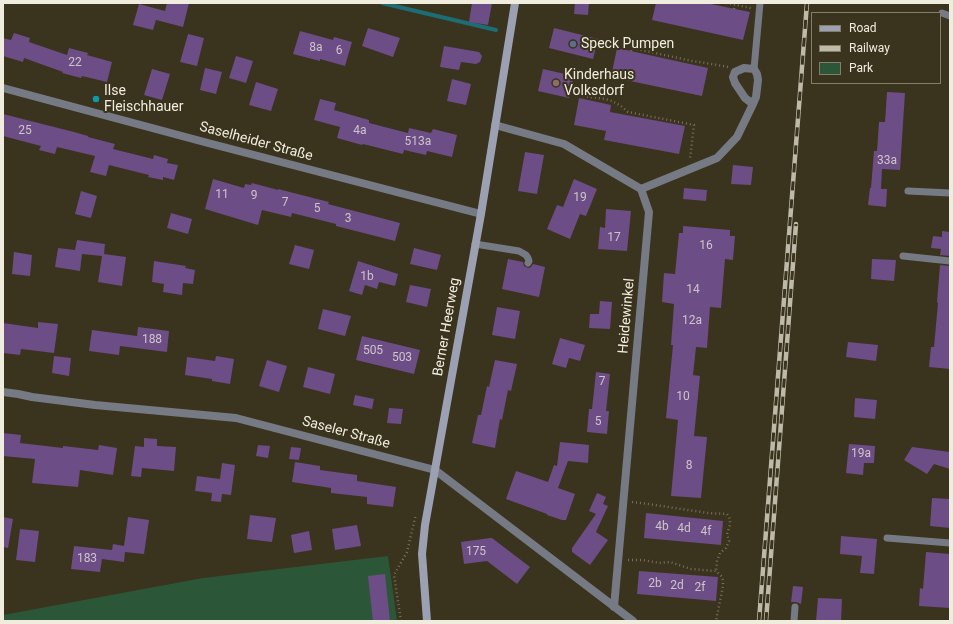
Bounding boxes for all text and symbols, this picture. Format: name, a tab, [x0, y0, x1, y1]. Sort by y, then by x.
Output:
legend	[811, 12, 941, 84]
text: Road	[849, 21, 877, 35]
place label: Speck Pumpen	[581, 36, 674, 52]
marker: Speck Pumpen	[568, 39, 578, 49]
house number: 8a	[309, 41, 323, 55]
text: Railway	[849, 41, 890, 55]
house number: 6	[336, 44, 342, 58]
house number: 22	[68, 56, 82, 70]
text: Park	[849, 61, 873, 75]
place label: Kinderhaus Volksdorf	[564, 67, 634, 100]
marker: Kinderhaus Volksdorf	[551, 78, 561, 88]
place label: Ilse Fleischhauer	[104, 83, 183, 116]
marker: Ilse Fleischhauer	[91, 94, 101, 104]
street label: Saselheider Straße	[197, 119, 315, 165]
house number: 25	[18, 124, 32, 138]
house number: 4a	[353, 124, 367, 138]
house number: 513a	[405, 135, 431, 149]
house number: 33a	[877, 154, 897, 168]
house number: 11	[215, 188, 229, 202]
house number: 9	[251, 189, 257, 203]
house number: 19	[573, 191, 587, 205]
house number: 7	[282, 196, 288, 210]
house number: 5	[314, 202, 320, 216]
house number: 3	[345, 212, 351, 226]
house number: 17	[607, 231, 621, 245]
house number: 16	[699, 239, 713, 253]
house number: 1b	[360, 270, 374, 284]
street label: Berner Heerweg	[430, 276, 464, 378]
street label: Heidewinkel	[615, 278, 639, 354]
house number: 14	[686, 283, 700, 297]
house number: 12a	[682, 314, 702, 328]
house number: 188	[142, 333, 162, 347]
house number: 505	[363, 344, 383, 358]
house number: 503	[392, 351, 412, 365]
house number: 7	[599, 375, 605, 389]
house number: 10	[676, 390, 690, 404]
street label: Saseler Straße	[300, 413, 392, 453]
house number: 5	[595, 415, 601, 429]
house number: 19a	[851, 447, 871, 461]
house number: 8	[686, 459, 692, 473]
house number: 4b	[655, 520, 669, 534]
house number: 4d	[677, 522, 691, 536]
house number: 4f	[701, 525, 711, 539]
house number: 175	[466, 545, 486, 559]
house number: 183	[77, 552, 97, 566]
house number: 2b	[648, 577, 662, 591]
house number: 2d	[670, 579, 684, 593]
house number: 2f	[695, 581, 705, 595]

